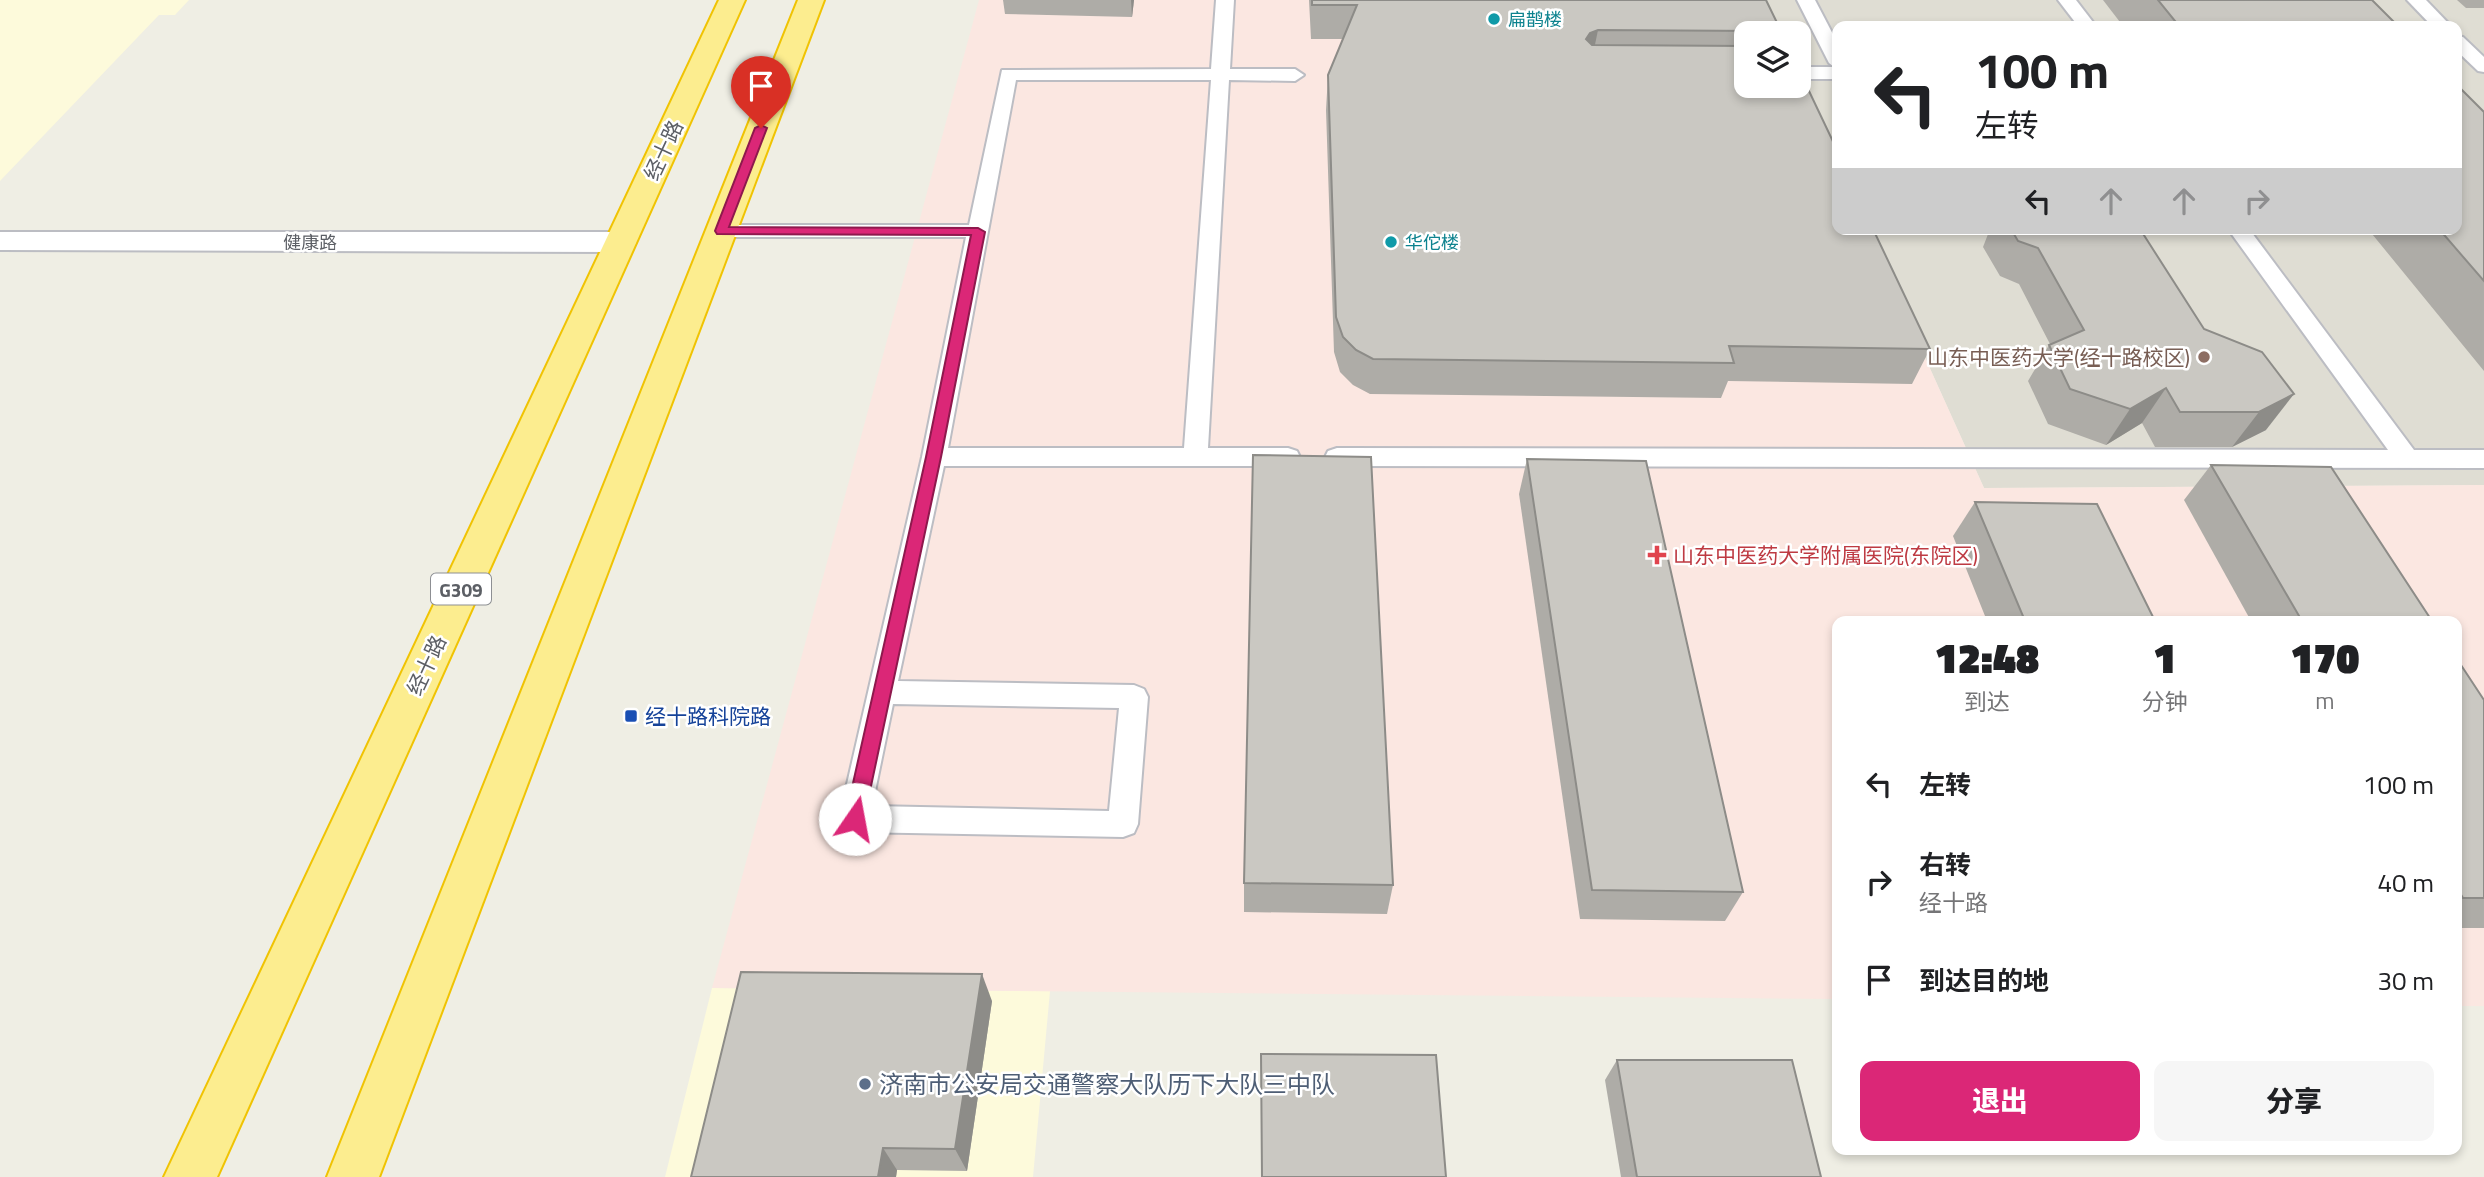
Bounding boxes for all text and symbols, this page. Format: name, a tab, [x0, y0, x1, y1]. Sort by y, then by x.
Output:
place label: 扁鹊楼	[1508, 6, 1562, 33]
marker: 扁鹊楼	[1486, 11, 1502, 27]
map controls	[1734, 21, 1811, 98]
button: layers	[1734, 21, 1811, 98]
text: 100 m	[1975, 32, 2109, 107]
icon: left	[1860, 49, 1951, 140]
pin	[731, 56, 791, 128]
icon: arrive	[742, 67, 780, 105]
text: 左转	[1975, 101, 2039, 149]
street label: 经十路	[635, 115, 691, 185]
icon: left	[2019, 182, 2057, 220]
icon: ahead	[2092, 182, 2130, 220]
icon: ahead	[2165, 182, 2203, 220]
icon: right	[2238, 182, 2276, 220]
street label: 健康路	[283, 229, 337, 256]
place label: 华佗楼	[1405, 229, 1459, 256]
marker: 华佗楼	[1383, 234, 1399, 250]
place label: 山东中医药大学(经十路校区)	[1927, 341, 2190, 373]
marker: 山东中医药大学(经十路校区)	[2196, 349, 2212, 365]
place label: 山东中医药大学附属医院(东院区)	[1673, 539, 1978, 571]
marker: 山东中医药大学附属医院(东院区)	[1647, 545, 1667, 565]
road number: G309	[431, 574, 491, 604]
text: 12:48	[1935, 625, 2039, 689]
text: 1	[2153, 625, 2176, 689]
text: 170	[2290, 625, 2359, 689]
street label: 经十路	[398, 630, 454, 700]
text: m	[2315, 683, 2334, 718]
text: 到达	[1964, 684, 2010, 719]
text: 分钟	[2142, 684, 2188, 719]
place label: 经十路科院路	[645, 700, 771, 732]
marker: 经十路科院路	[623, 708, 639, 724]
icon: left	[1860, 765, 1898, 803]
text: 左转	[1919, 765, 1971, 804]
text: 100 m	[2363, 765, 2434, 804]
position arrow	[818, 782, 892, 856]
text: 右转	[1919, 845, 1971, 884]
icon: right	[1860, 863, 1898, 901]
text: 40 m	[2377, 863, 2434, 902]
text: 经十路	[1919, 885, 1988, 920]
icon: arrive	[1860, 961, 1898, 999]
text: 到达目的地	[1919, 961, 2049, 1000]
text: 30 m	[2377, 961, 2434, 1000]
button: 退出	[1860, 1061, 2140, 1141]
button: 分享	[2154, 1061, 2434, 1141]
place label: 济南市公安局交通警察大队历下大队三中队	[879, 1066, 1335, 1102]
marker: 济南市公安局交通警察大队历下大队三中队	[857, 1076, 873, 1092]

